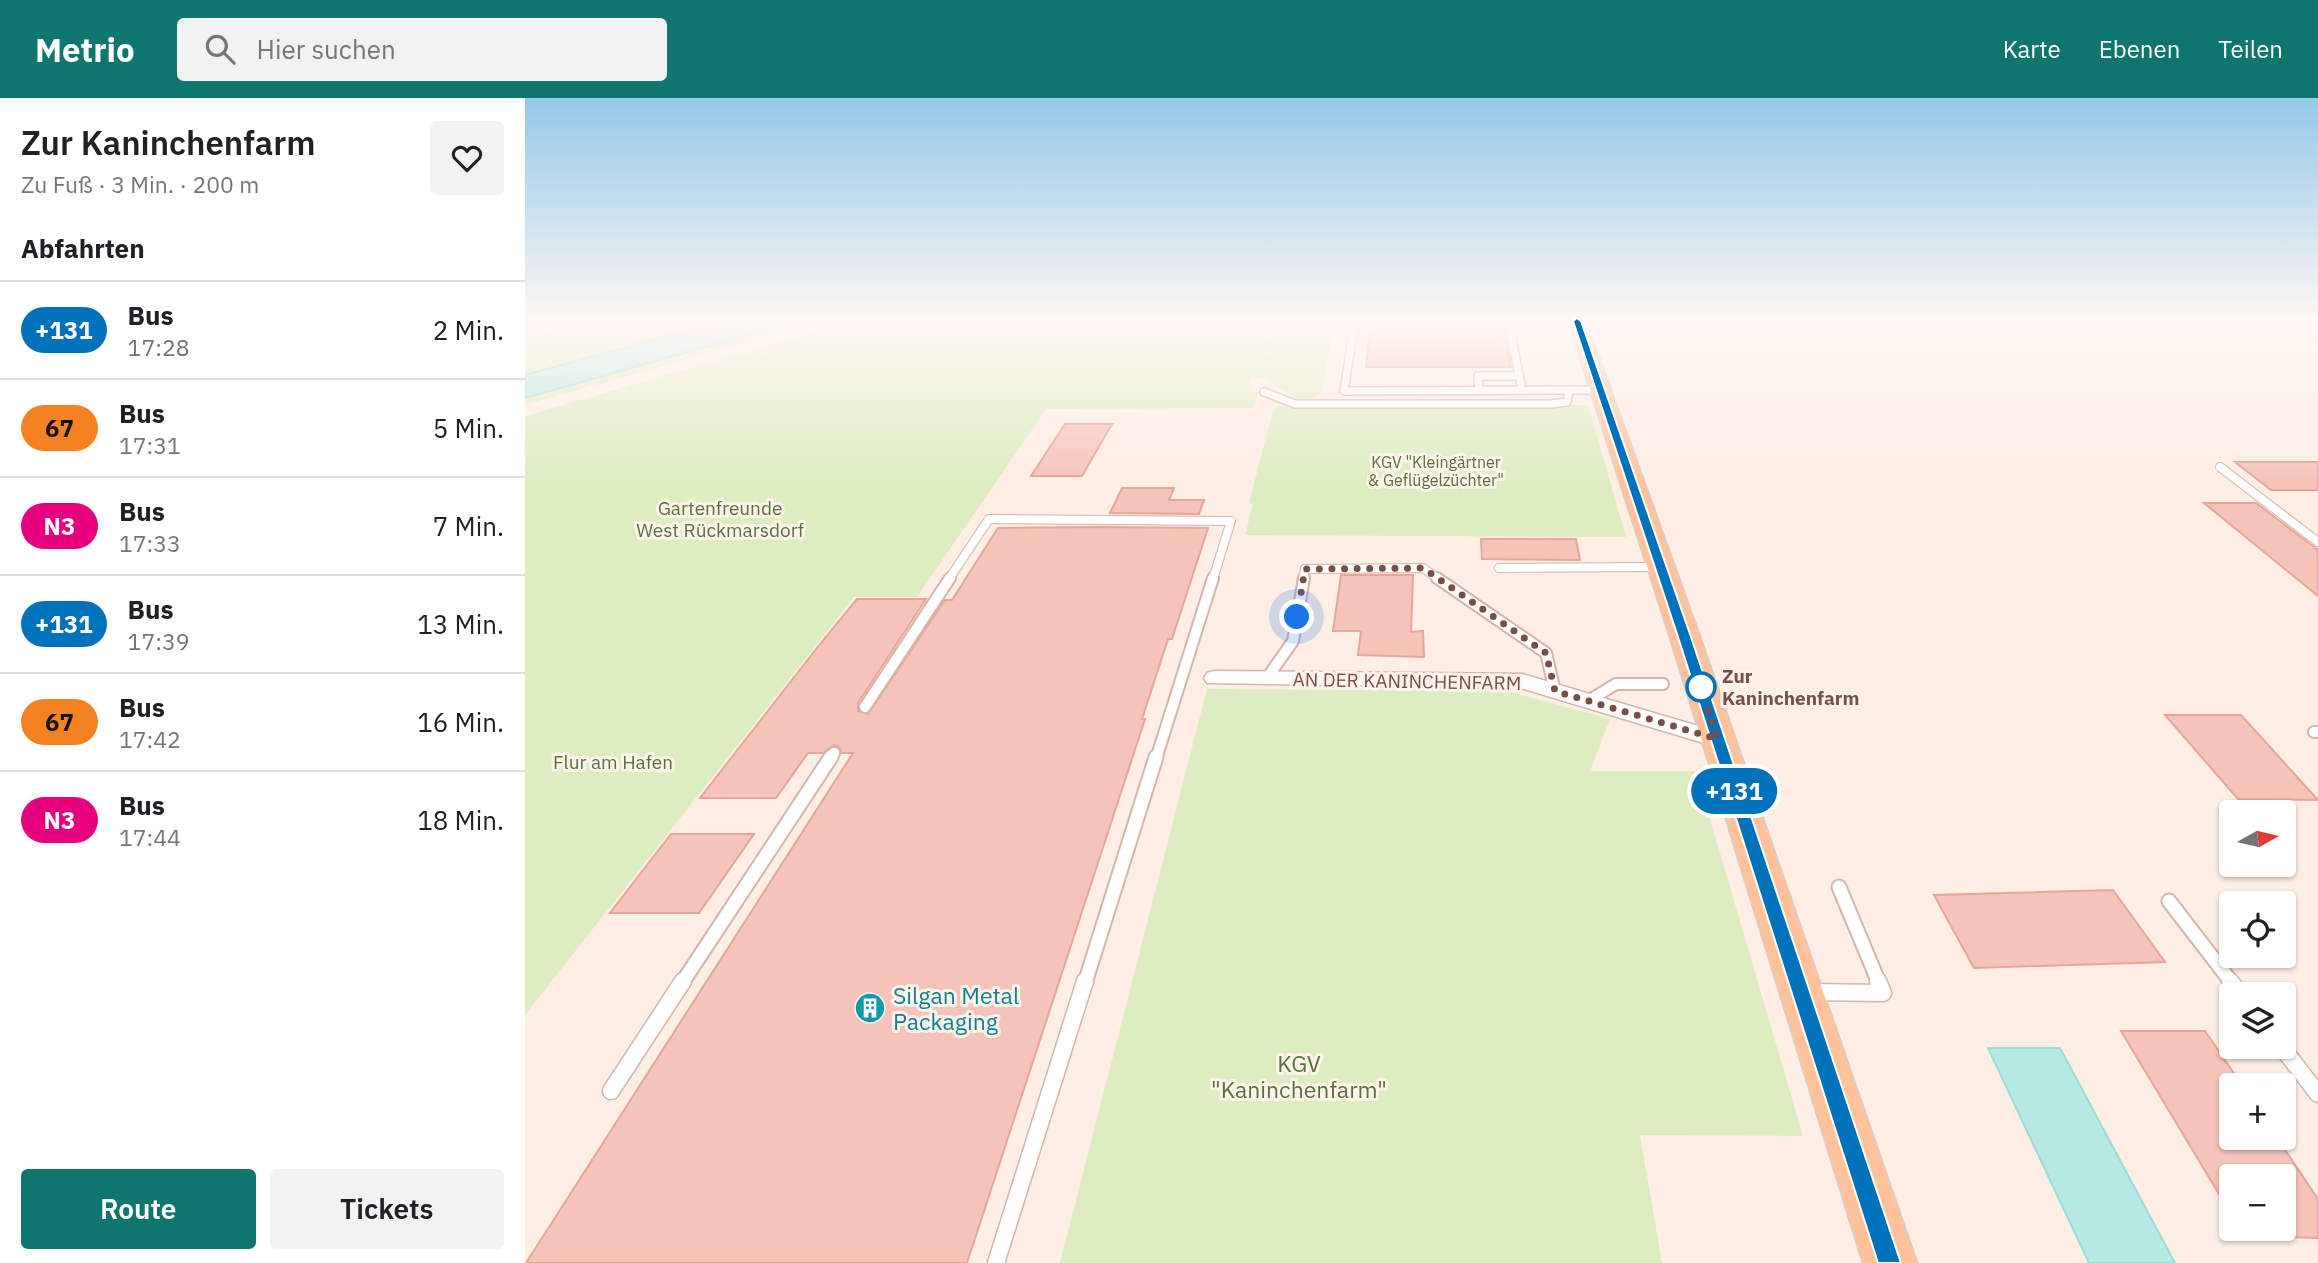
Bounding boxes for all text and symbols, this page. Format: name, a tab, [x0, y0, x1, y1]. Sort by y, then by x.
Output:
search box	[177, 18, 667, 81]
text: Metrio	[35, 28, 135, 71]
icon: search	[201, 30, 239, 68]
text: Hier suchen	[257, 32, 396, 66]
text: Karte	[2003, 33, 2061, 65]
text: Ebenen	[2099, 33, 2180, 65]
text: Teilen	[2218, 33, 2283, 65]
text: Zur Kaninchenfarm	[21, 121, 316, 164]
button: heart	[430, 121, 504, 195]
text: Zu Fuß · 3 Min. · 200 m	[21, 169, 259, 199]
text: Abfahrten	[21, 231, 145, 265]
text: Bus	[128, 298, 174, 332]
text: 2 Min.	[433, 313, 504, 347]
text: +131	[35, 314, 93, 346]
text: 17:28	[128, 332, 190, 362]
text: Bus	[119, 396, 165, 430]
text: 5 Min.	[433, 411, 504, 445]
text: 67	[45, 412, 74, 444]
text: 17:31	[119, 430, 181, 460]
park label: KGV "Kleingärtner & Geflügelzüchter"	[1368, 452, 1504, 490]
text: Bus	[119, 494, 165, 528]
park label: Gartenfreunde West Rückmarsdorf	[636, 496, 804, 542]
text: 7 Min.	[433, 509, 504, 543]
text: N3	[44, 510, 75, 542]
text: 17:33	[119, 528, 181, 558]
text: Bus	[128, 592, 174, 626]
your location	[1279, 599, 1314, 634]
text: 13 Min.	[417, 607, 504, 641]
text: +131	[35, 608, 93, 640]
text: 17:39	[128, 626, 190, 656]
place label: Zur Kaninchenfarm	[1722, 664, 1859, 710]
street label: AN DER KANINCHENFARM	[1293, 667, 1521, 695]
marker: Zur Kaninchenfarm	[1686, 672, 1716, 702]
text: Bus	[119, 690, 165, 724]
text: 16 Min.	[417, 705, 504, 739]
text: 67	[45, 706, 74, 738]
text: 17:42	[119, 724, 181, 754]
park label: Flur am Hafen	[553, 750, 673, 774]
line badge: +131	[1685, 768, 1783, 814]
text: +131	[1705, 775, 1763, 807]
text: Bus	[119, 788, 165, 822]
north arrow	[2219, 800, 2296, 877]
map controls	[2219, 800, 2296, 1241]
text: 18 Min.	[417, 803, 504, 837]
text: N3	[44, 804, 75, 836]
text: 17:44	[119, 822, 181, 852]
button: locate	[2219, 891, 2296, 968]
place label: Silgan Metal Packaging	[893, 980, 1019, 1036]
button: layers	[2219, 982, 2296, 1059]
building icon: Silgan Metal Packaging	[853, 991, 887, 1025]
park label: KGV "Kaninchenfarm"	[1211, 1048, 1387, 1104]
button: +	[2219, 1073, 2296, 1150]
button: −	[2219, 1164, 2296, 1241]
button: Route	[21, 1169, 256, 1249]
button: Tickets	[270, 1169, 504, 1249]

